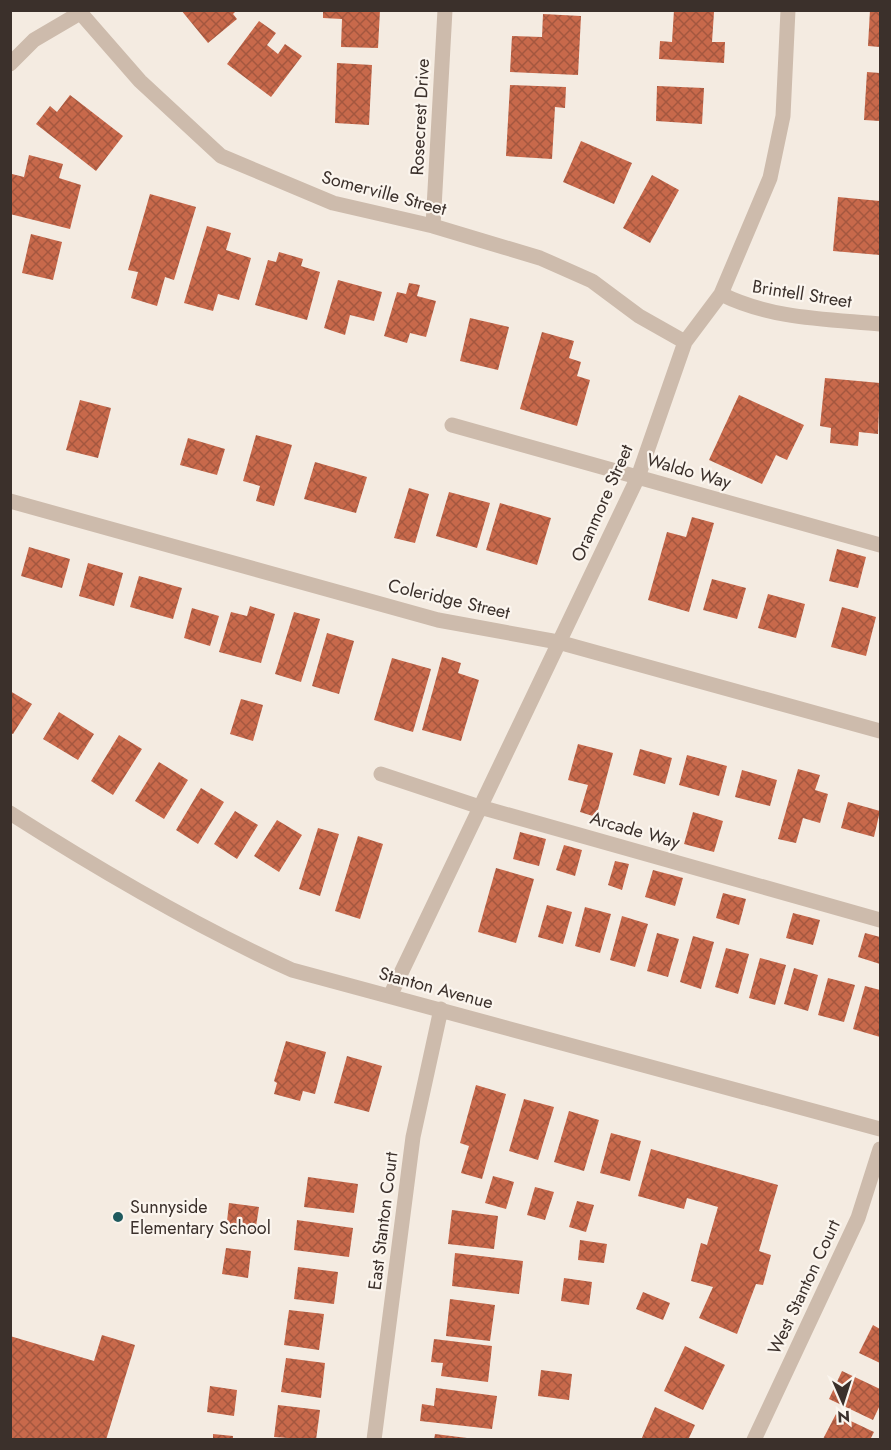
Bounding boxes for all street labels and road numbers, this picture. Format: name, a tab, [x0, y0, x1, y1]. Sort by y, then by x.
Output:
street label: Rosecrest Drive	[404, 58, 436, 176]
street label: Somerville Street	[319, 164, 450, 222]
street label: Brintell Street	[750, 273, 854, 315]
street label: Oranmore Street	[565, 440, 640, 566]
street label: Waldo Way	[644, 447, 734, 495]
street label: Coleridge Street	[385, 572, 513, 626]
street label: Arcade Way	[587, 805, 683, 855]
street label: Stanton Avenue	[376, 960, 496, 1016]
street label: East Stanton Court	[362, 1150, 404, 1292]
street label: West Stanton Court	[761, 1215, 847, 1359]

